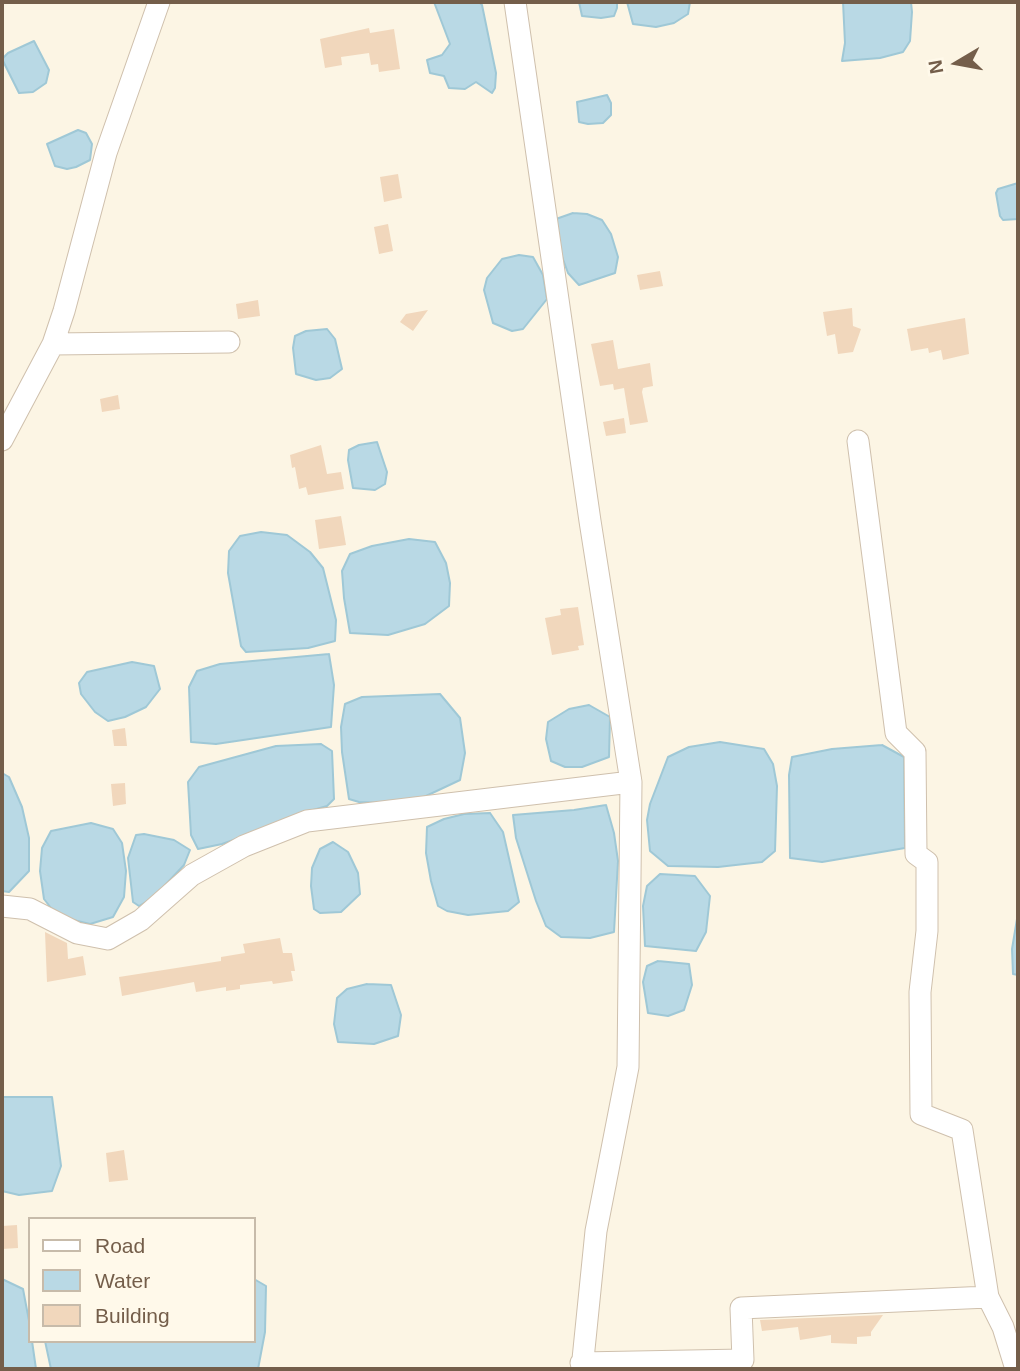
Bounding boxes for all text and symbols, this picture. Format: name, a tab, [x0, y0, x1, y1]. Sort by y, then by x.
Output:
north arrow	[922, 28, 992, 98]
text: N	[924, 58, 947, 75]
legend	[28, 1217, 256, 1343]
text: Road	[95, 1234, 145, 1257]
text: Water	[95, 1269, 150, 1292]
text: Building	[95, 1304, 170, 1327]

